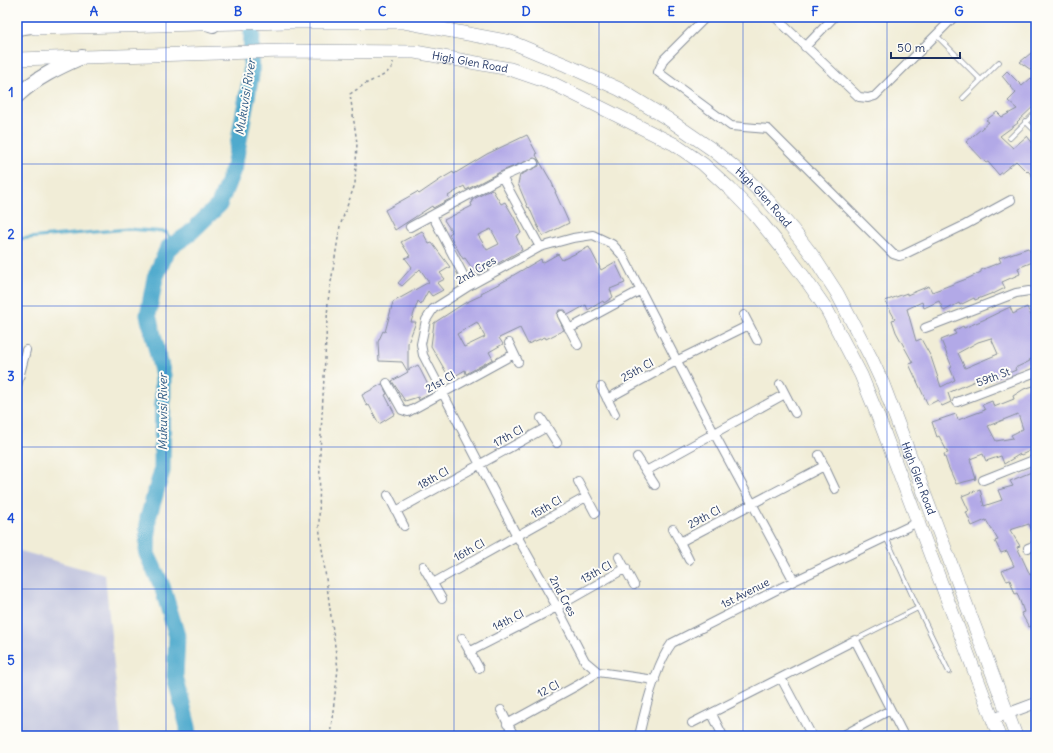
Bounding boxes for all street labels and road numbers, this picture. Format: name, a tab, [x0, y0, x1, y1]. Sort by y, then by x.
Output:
street label: High Glen Road	[431, 48, 510, 76]
street label: High Glen Road	[732, 164, 795, 230]
street label: 2nd Cres	[454, 253, 498, 287]
street label: 25th Cl	[618, 355, 656, 385]
street label: 59th St	[974, 364, 1012, 390]
street label: 21st Cl	[423, 368, 457, 396]
street label: 17th Cl	[491, 422, 525, 450]
street label: High Glen Road	[899, 440, 939, 517]
street label: 18th Cl	[415, 464, 451, 492]
street label: 15th Cl	[528, 493, 564, 521]
street label: 29th Cl	[685, 503, 723, 531]
street label: 16th Cl	[451, 536, 487, 564]
street label: 13th Cl	[578, 558, 614, 586]
street label: 2nd Cres	[547, 573, 579, 619]
street label: 1st Avenue	[718, 575, 772, 611]
street label: 14th Cl	[490, 606, 526, 634]
street label: 12 Cl	[535, 677, 561, 701]

